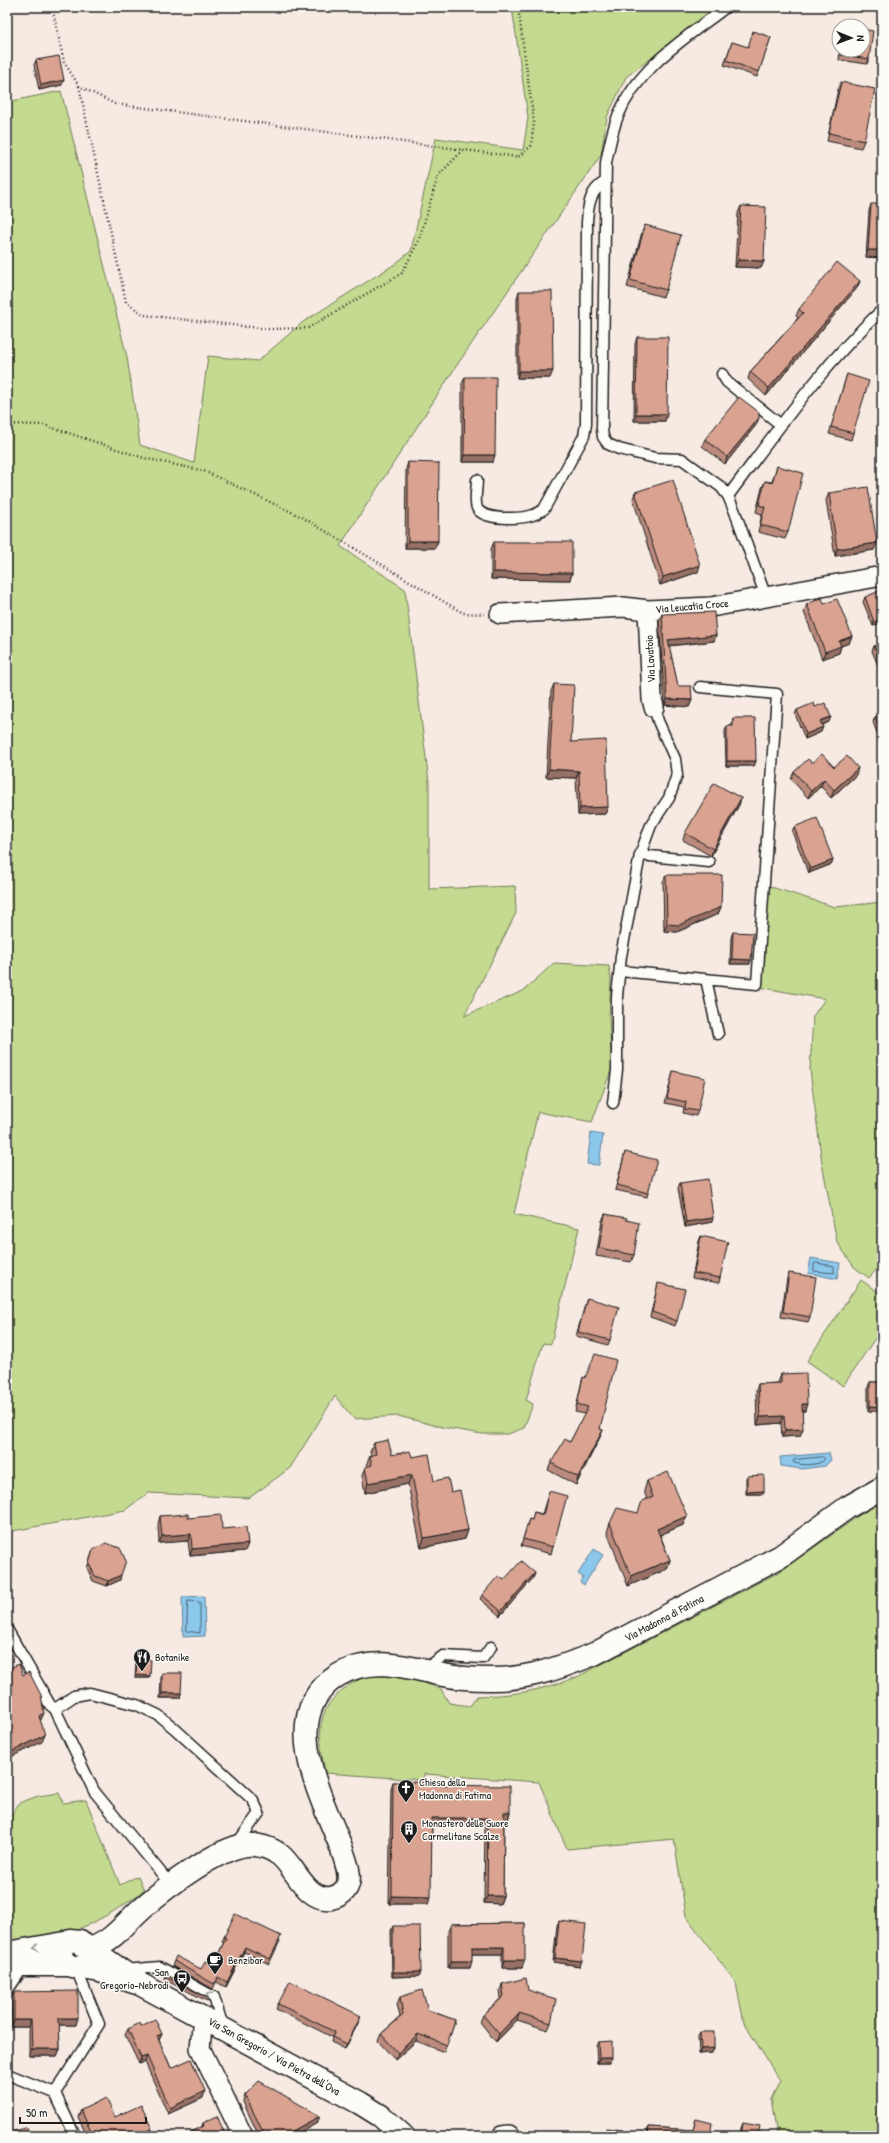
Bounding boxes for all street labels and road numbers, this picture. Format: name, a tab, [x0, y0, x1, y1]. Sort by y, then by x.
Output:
street label: Via Leucatia Croce	[655, 596, 730, 616]
street label: Via Lavatoio	[642, 634, 658, 683]
street label: Via Madonna di Fatima	[622, 1591, 707, 1645]
street label: Via San Gregorio / Via Pietra dell'Ova	[205, 2014, 343, 2099]

